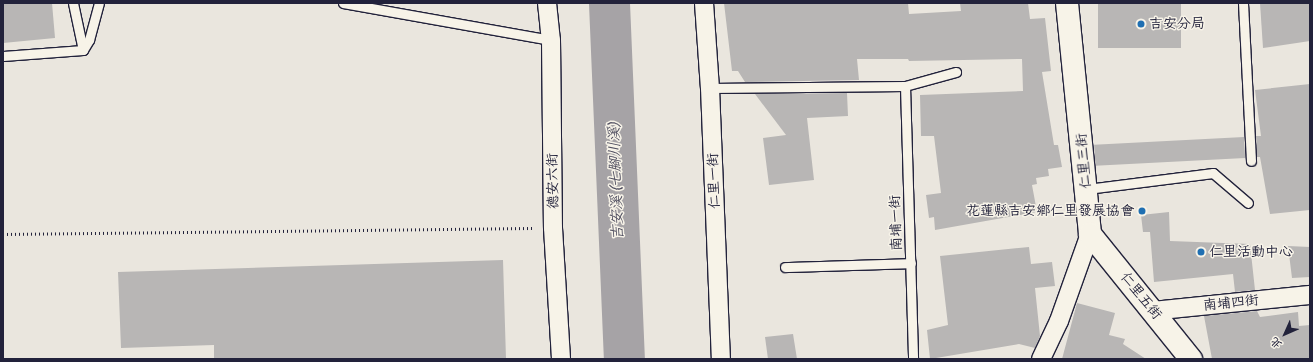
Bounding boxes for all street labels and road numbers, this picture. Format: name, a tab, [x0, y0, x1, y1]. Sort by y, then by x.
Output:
street label: 仁里三街	[1073, 132, 1095, 190]
street label: 德安六街	[544, 153, 562, 209]
street label: 仁里一街	[705, 153, 723, 209]
street label: 南埔一街	[887, 195, 905, 251]
street label: 仁里五街	[1117, 269, 1165, 323]
street label: 南埔四街	[1202, 292, 1260, 314]

